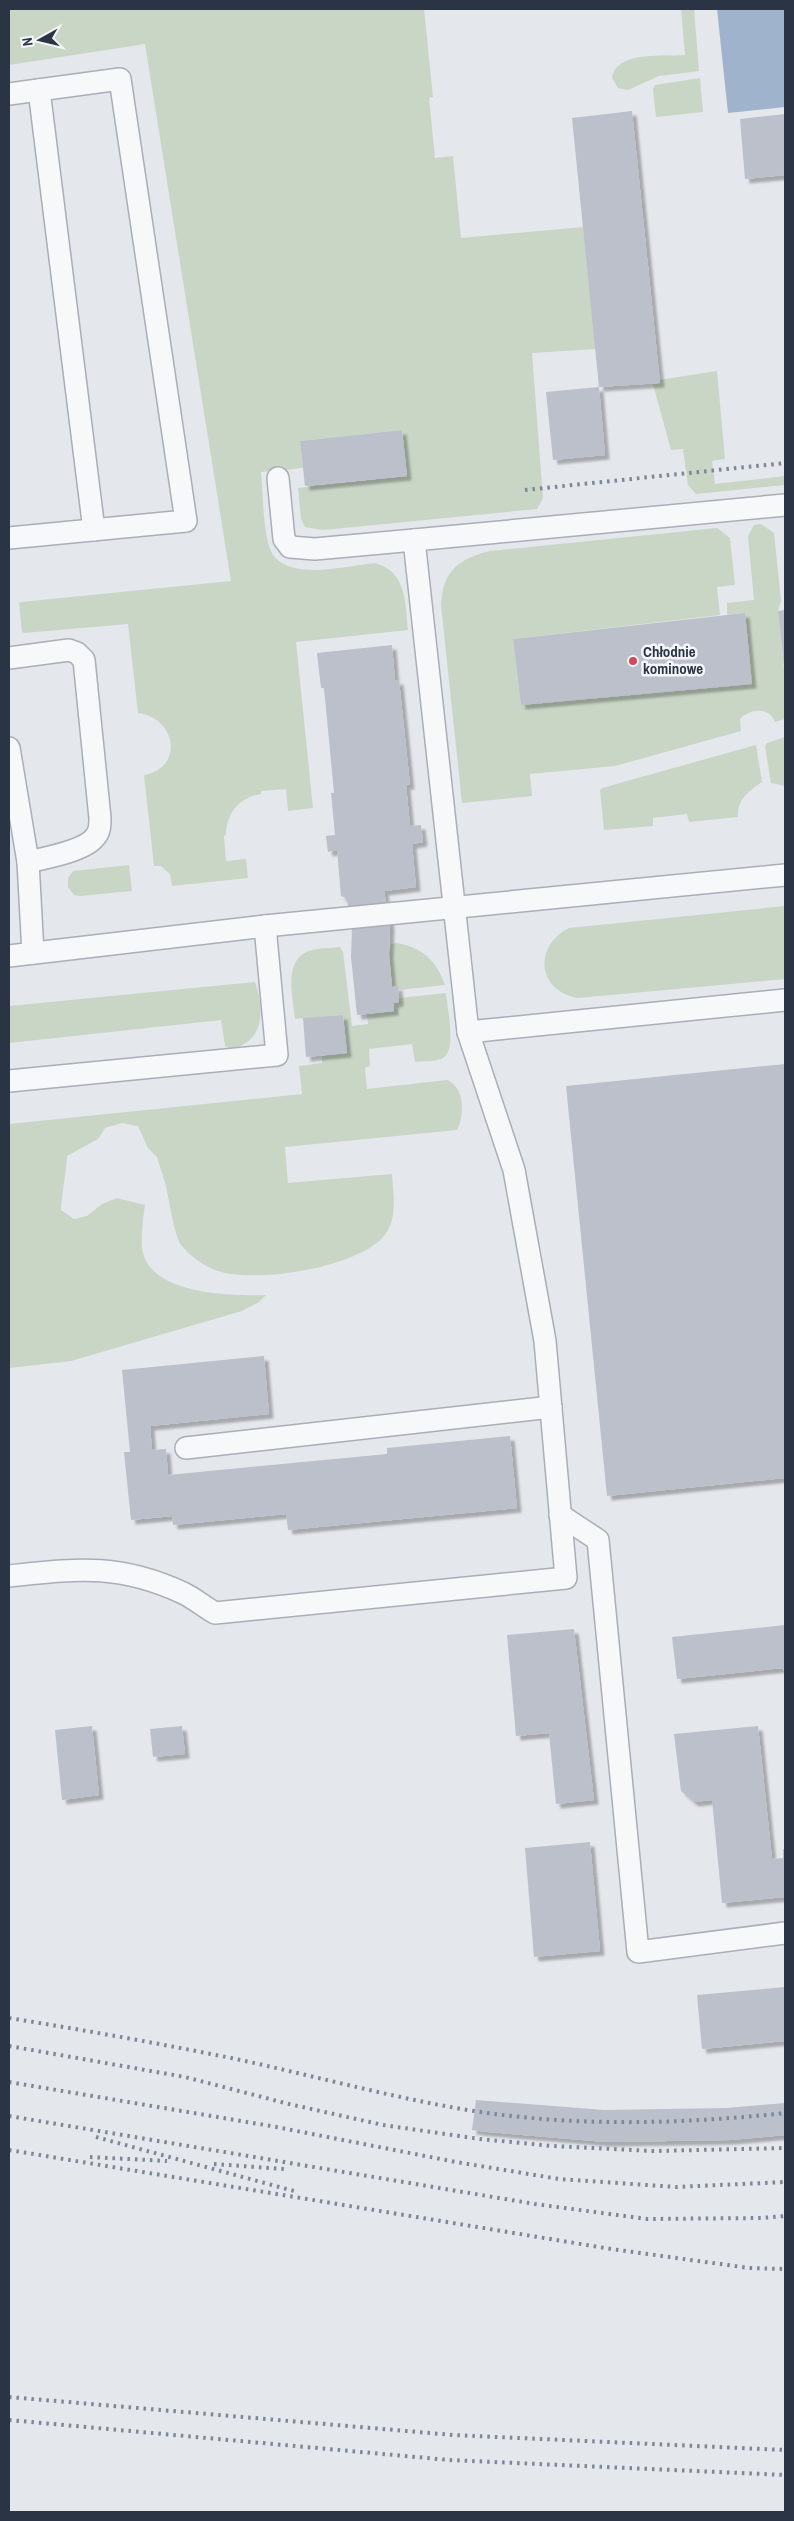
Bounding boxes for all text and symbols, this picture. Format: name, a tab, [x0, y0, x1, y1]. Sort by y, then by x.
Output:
north arrow	[15, 15, 65, 65]
text: N	[18, 36, 37, 47]
place label: Chłodnie kominowe	[643, 641, 703, 679]
marker: Chłodnie kominowe	[627, 655, 639, 667]

